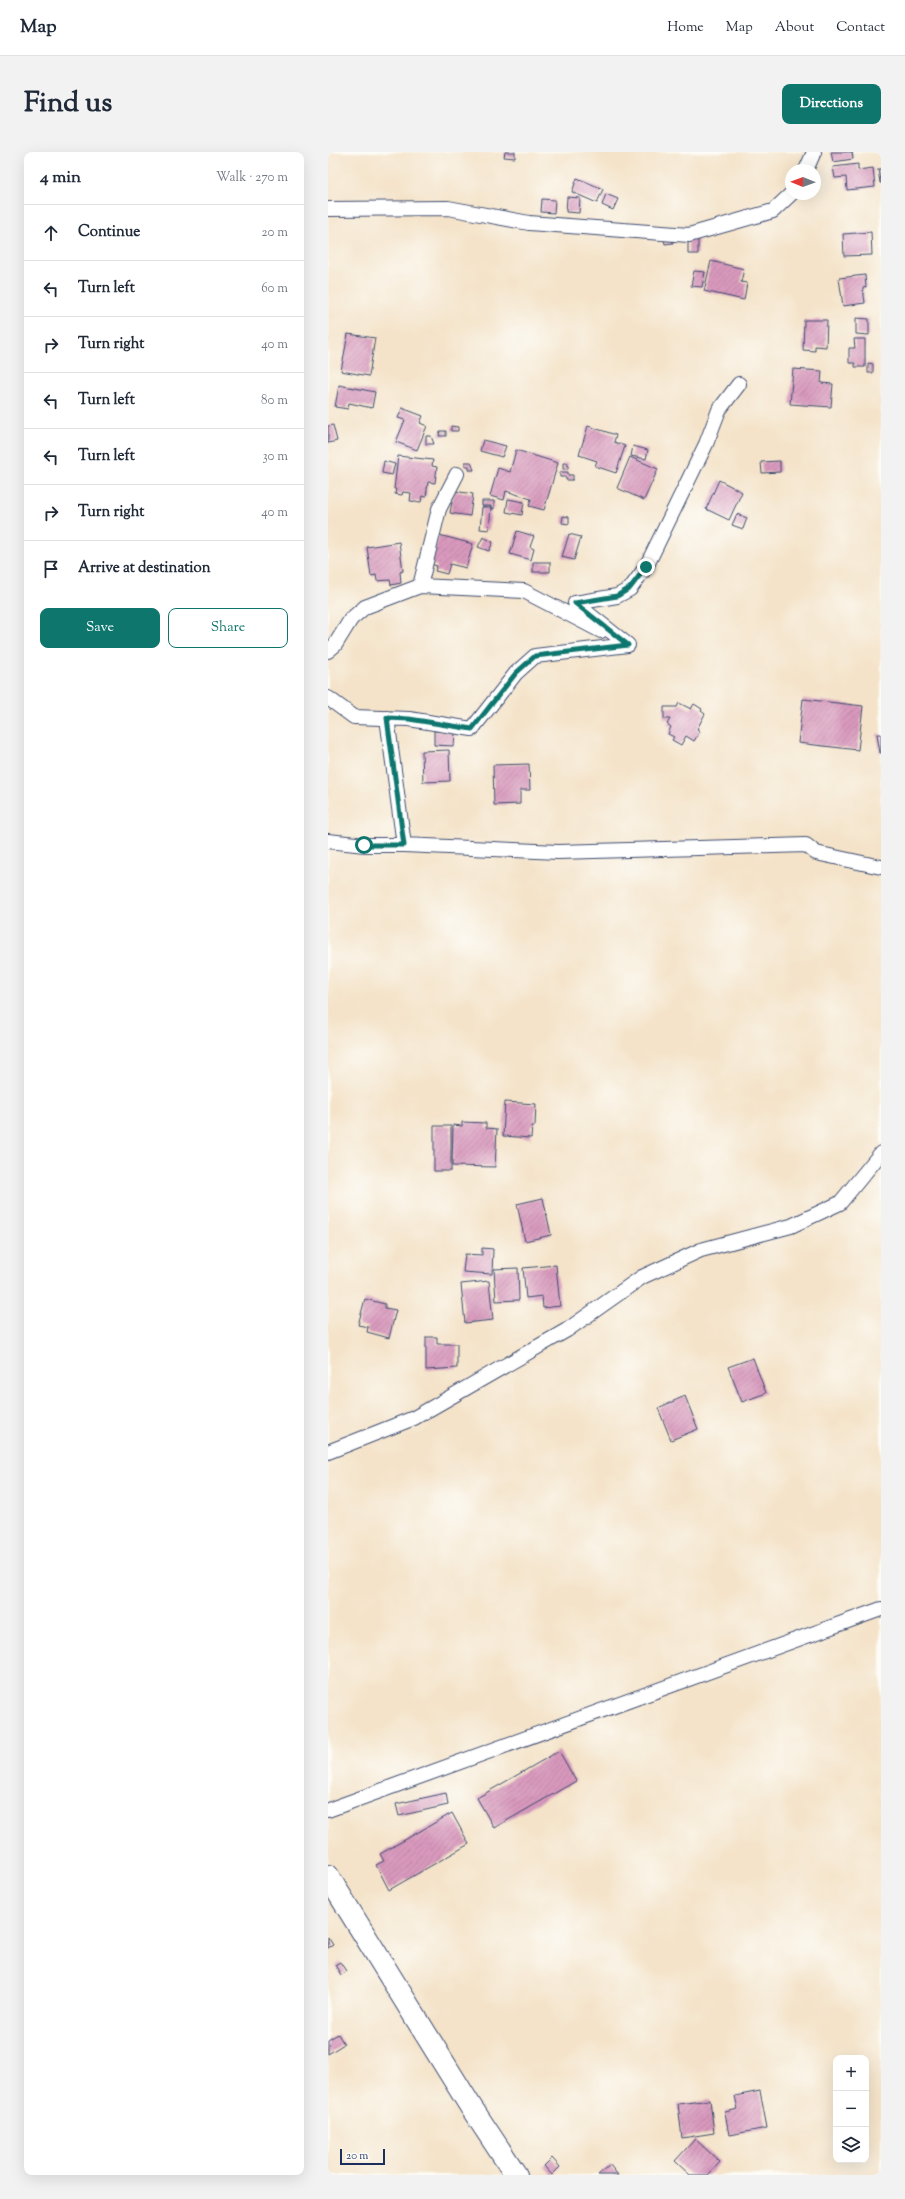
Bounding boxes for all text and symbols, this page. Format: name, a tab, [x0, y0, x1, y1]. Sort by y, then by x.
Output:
text: Map	[20, 14, 57, 41]
text: Home	[667, 18, 704, 38]
text: Map	[726, 18, 753, 38]
text: About	[775, 18, 814, 38]
text: Contact	[836, 18, 885, 38]
text: Find us	[24, 84, 112, 124]
button: Directions	[782, 84, 881, 124]
north arrow	[785, 164, 821, 200]
text: 4 min	[40, 166, 81, 190]
text: Walk · 270 m	[216, 169, 288, 187]
icon: ahead	[40, 222, 62, 244]
text: Continue	[78, 222, 140, 243]
text: 20 m	[262, 224, 288, 242]
icon: left	[40, 278, 62, 300]
text: Turn left	[78, 278, 135, 299]
text: 60 m	[261, 280, 288, 298]
icon: right	[40, 334, 62, 356]
text: Turn right	[78, 334, 144, 355]
text: 40 m	[261, 336, 288, 354]
icon: left	[40, 390, 62, 412]
text: Turn left	[78, 390, 135, 411]
text: 80 m	[261, 392, 288, 410]
icon: left	[40, 446, 62, 468]
text: Turn left	[78, 446, 135, 467]
text: 30 m	[262, 448, 288, 466]
icon: right	[40, 502, 62, 524]
text: Turn right	[78, 502, 144, 523]
text: 40 m	[261, 504, 288, 522]
icon: arrive	[40, 558, 62, 580]
text: Arrive at destination	[78, 558, 211, 579]
route end	[637, 558, 655, 576]
button: Save	[40, 608, 160, 648]
button: Share	[168, 608, 288, 648]
route start	[355, 836, 373, 854]
map controls	[833, 2055, 869, 2163]
button: +	[833, 2055, 869, 2091]
button: −	[833, 2091, 869, 2127]
button: layers	[833, 2127, 869, 2163]
scale bar	[340, 2147, 385, 2166]
text: 20 m	[346, 2148, 368, 2164]

